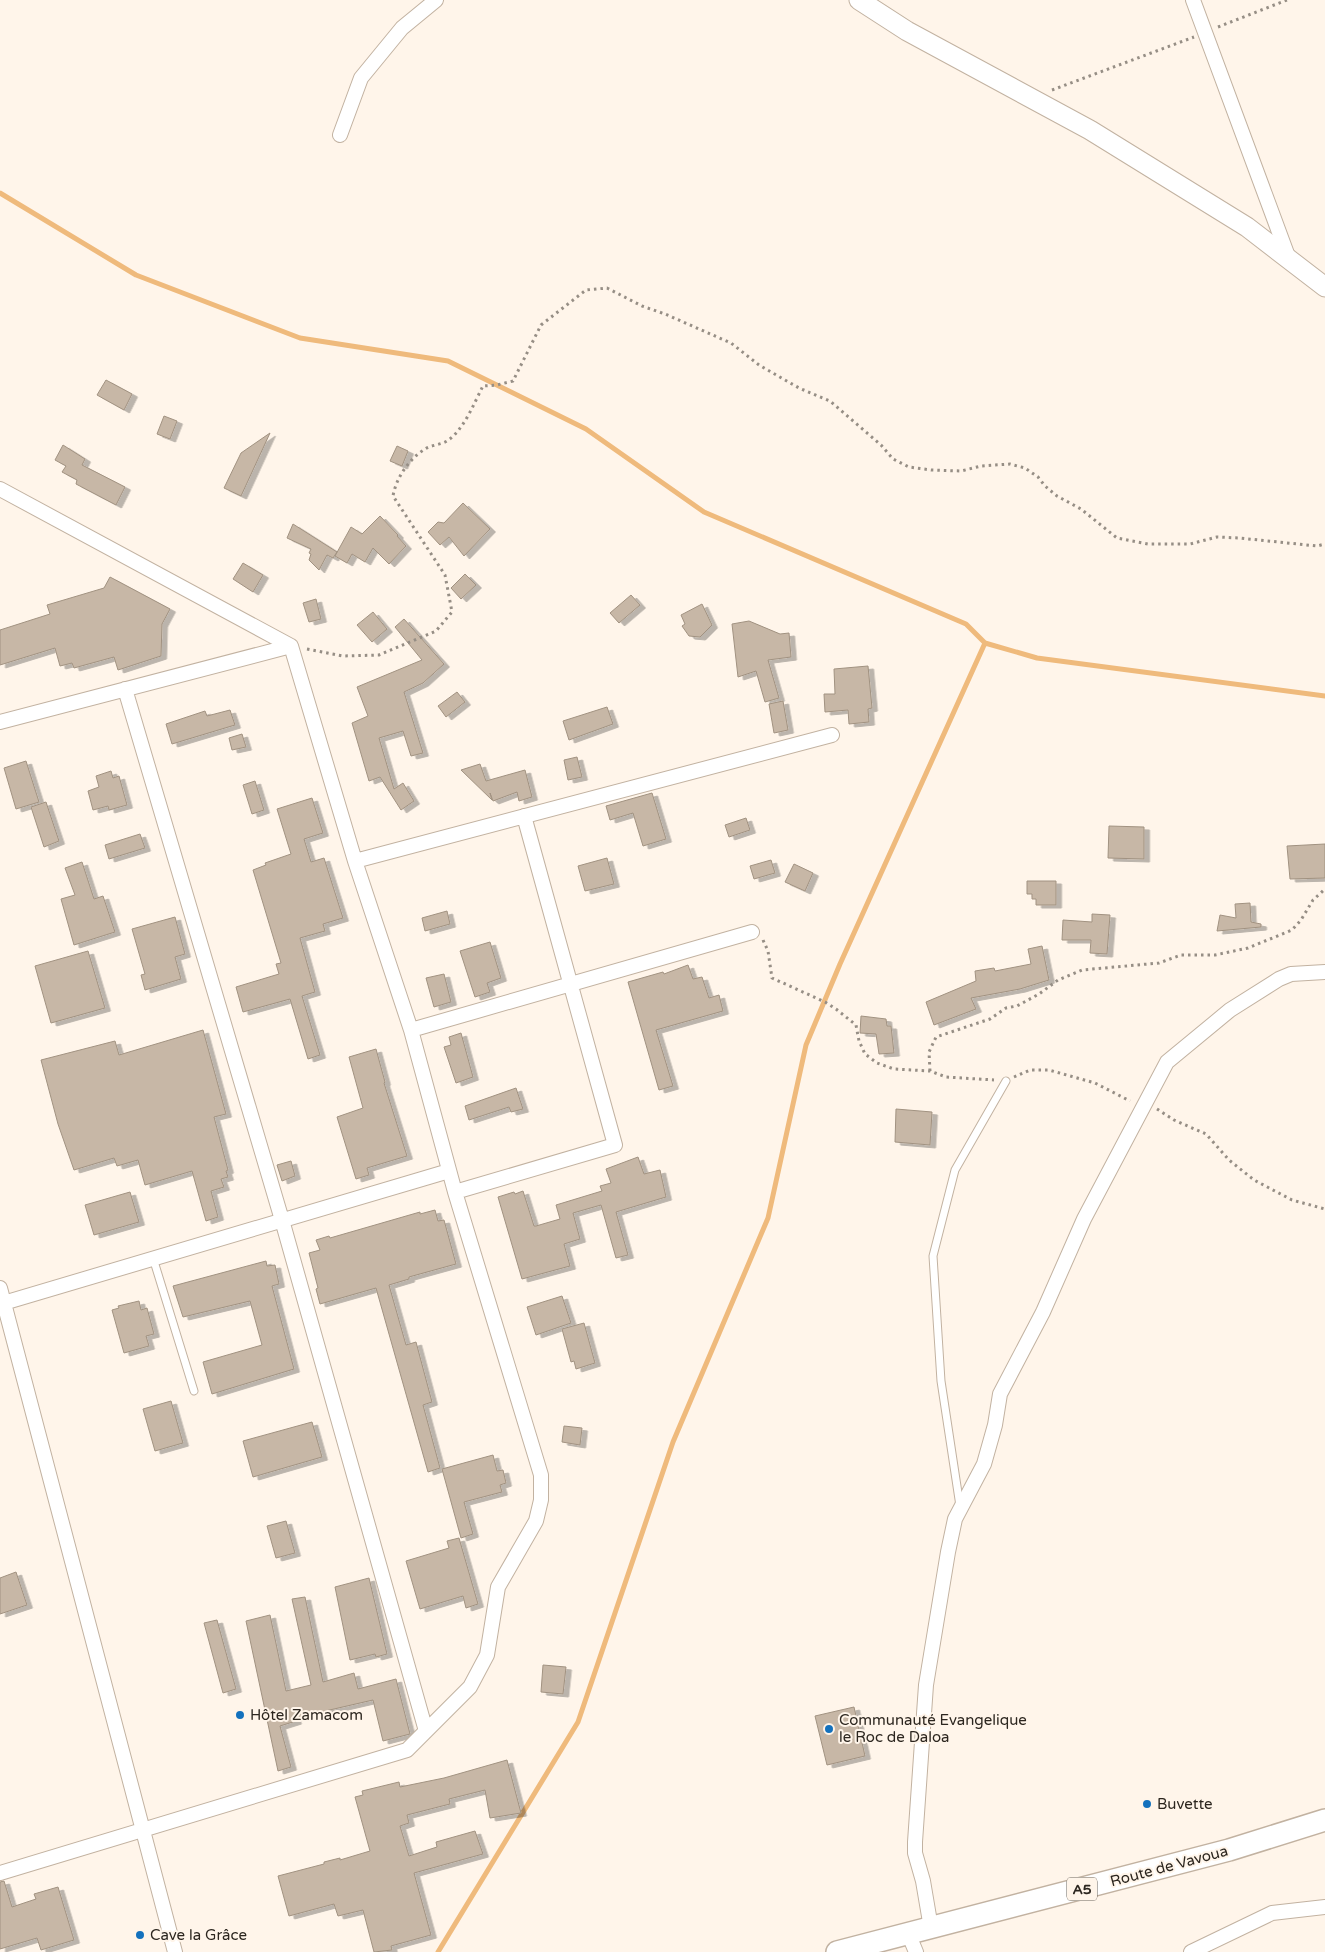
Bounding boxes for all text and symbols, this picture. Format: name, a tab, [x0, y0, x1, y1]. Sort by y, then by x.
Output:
place label: Hôtel Zamacom	[250, 1706, 363, 1724]
marker: Hôtel Zamacom	[234, 1709, 246, 1721]
place label: Communauté Evangelique le Roc de Daloa	[839, 1711, 1027, 1746]
marker: Communauté Evangelique le Roc de Daloa	[823, 1723, 835, 1735]
place label: Buvette	[1157, 1795, 1213, 1813]
marker: Buvette	[1141, 1798, 1153, 1810]
street label: Route de Vavoua	[1108, 1842, 1230, 1890]
road number: A5	[1067, 1878, 1097, 1900]
place label: Cave la Grâce	[150, 1926, 247, 1944]
marker: Cave la Grâce	[134, 1929, 146, 1941]

